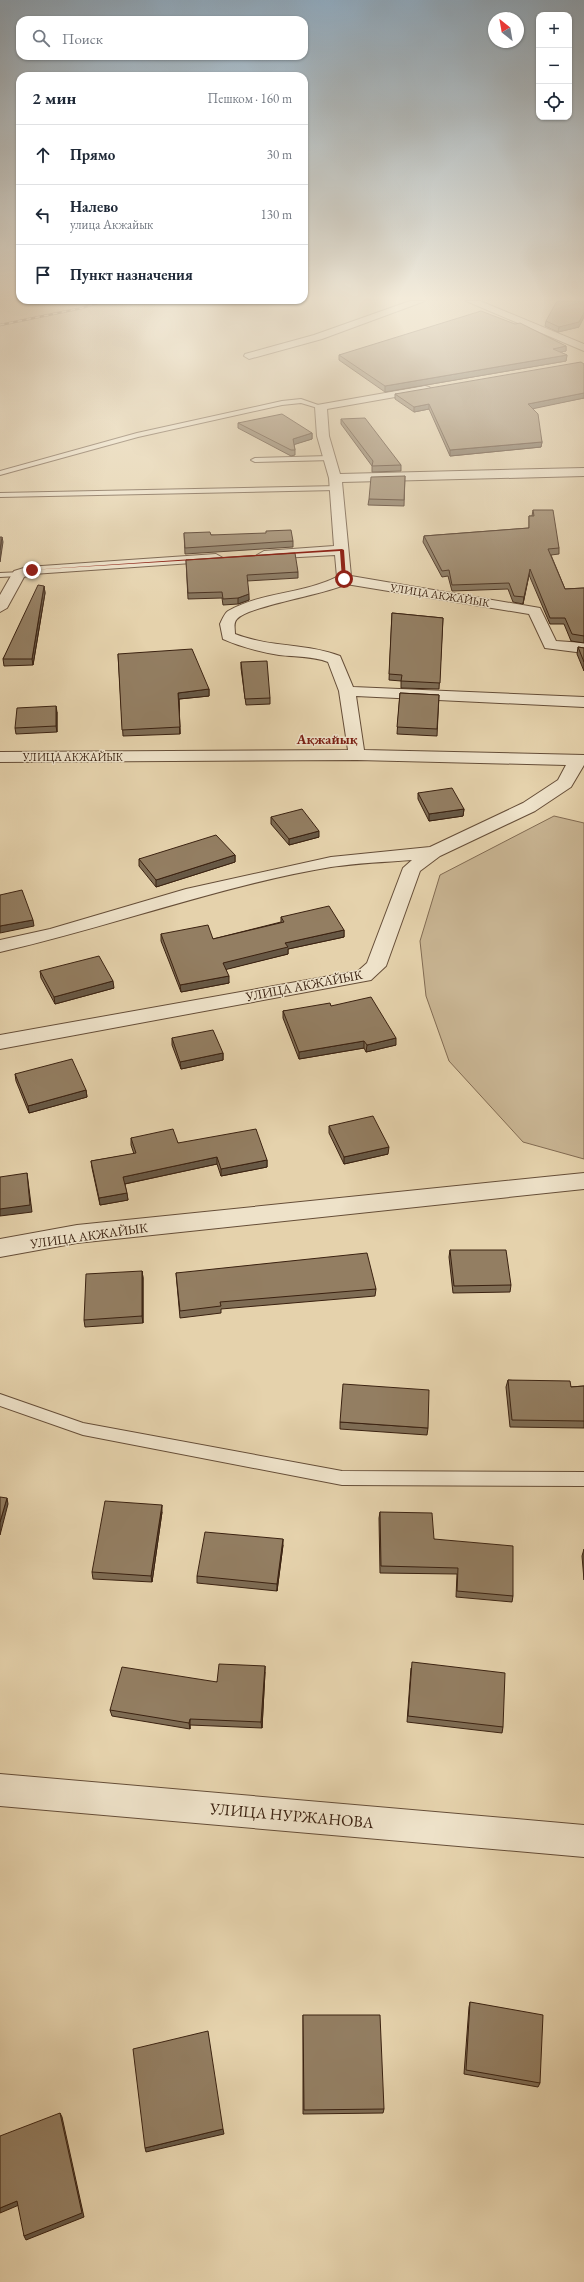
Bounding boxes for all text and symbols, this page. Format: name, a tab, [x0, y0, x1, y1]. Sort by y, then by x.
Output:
north arrow	[488, 12, 524, 48]
map controls	[536, 12, 572, 120]
button: +	[536, 12, 572, 48]
search box	[16, 16, 308, 60]
icon: search	[30, 27, 52, 49]
text: Поиск	[62, 29, 103, 48]
button: −	[536, 48, 572, 84]
button: locate	[536, 84, 572, 120]
text: 2 мин	[32, 87, 76, 109]
text: Пешком · 160 m	[208, 90, 292, 107]
icon: ahead	[32, 144, 54, 166]
text: Прямо	[70, 145, 115, 164]
text: 30 m	[267, 146, 292, 163]
text: Налево	[70, 197, 118, 216]
icon: left	[32, 204, 54, 226]
text: 130 m	[261, 206, 292, 223]
text: улица Акжайык	[70, 216, 153, 233]
icon: arrive	[32, 264, 54, 286]
text: Пункт назначения	[70, 265, 193, 284]
route end	[23, 561, 41, 579]
route start	[335, 570, 353, 588]
street label: УЛИЦА АКЖАЙЫК	[388, 580, 491, 610]
district label: Ақжайық	[295, 730, 358, 748]
street label: УЛИЦА АКЖАЙЫК	[22, 750, 124, 764]
street label: УЛИЦА АКЖАЙЫК	[243, 966, 364, 1005]
street label: УЛИЦА АКЖАЙЫК	[28, 1219, 149, 1252]
street label: УЛИЦА НУРЖАНОВА	[208, 1798, 376, 1833]

